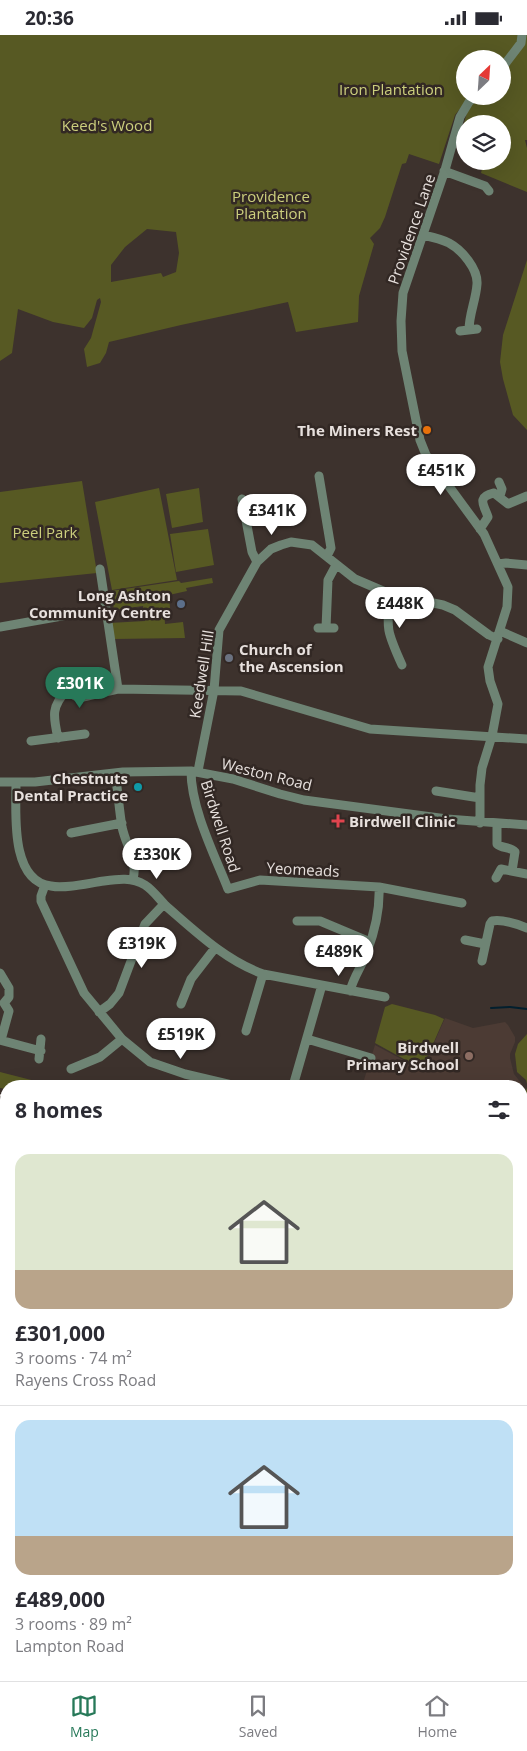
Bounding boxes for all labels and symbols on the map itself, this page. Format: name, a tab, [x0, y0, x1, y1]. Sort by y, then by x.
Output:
north arrow	[456, 50, 511, 105]
park label: Iron Plantation	[339, 79, 443, 99]
park label: Keed's Wood	[62, 115, 152, 135]
street label: Providence Lane	[383, 171, 439, 287]
park label: Providence Plantation	[232, 186, 310, 223]
place label: The Miners Rest	[297, 420, 417, 440]
marker: The Miners Rest	[421, 424, 433, 436]
pin: £451K	[406, 453, 476, 496]
pin: £341K	[237, 493, 307, 536]
park label: Peel Park	[13, 522, 78, 542]
place label: Long Ashton Community Centre	[29, 585, 171, 622]
pin: £448K	[365, 587, 435, 629]
marker: Long Ashton Community Centre	[175, 598, 187, 610]
street label: Keedwell Hill	[184, 628, 218, 720]
place label: Church of the Ascension	[239, 639, 344, 676]
marker: Church of the Ascension	[223, 652, 235, 664]
pin: £301K	[45, 667, 115, 709]
street label: Weston Road	[220, 753, 314, 795]
place label: Chestnuts Dental Practice	[13, 768, 128, 805]
street label: Birdwell Road	[197, 777, 245, 875]
marker: Chestnuts Dental Practice	[132, 781, 144, 793]
place label: Birdwell Clinic	[349, 811, 456, 831]
marker: Birdwell Clinic	[331, 814, 345, 828]
pin: £330K	[122, 837, 192, 880]
street label: Yeomeads	[266, 857, 340, 881]
pin: £319K	[107, 927, 177, 969]
pin: £489K	[304, 935, 374, 977]
pin: £519K	[146, 1017, 216, 1060]
place label: Birdwell Primary School	[346, 1037, 459, 1074]
marker: Birdwell Primary School	[463, 1050, 475, 1062]

